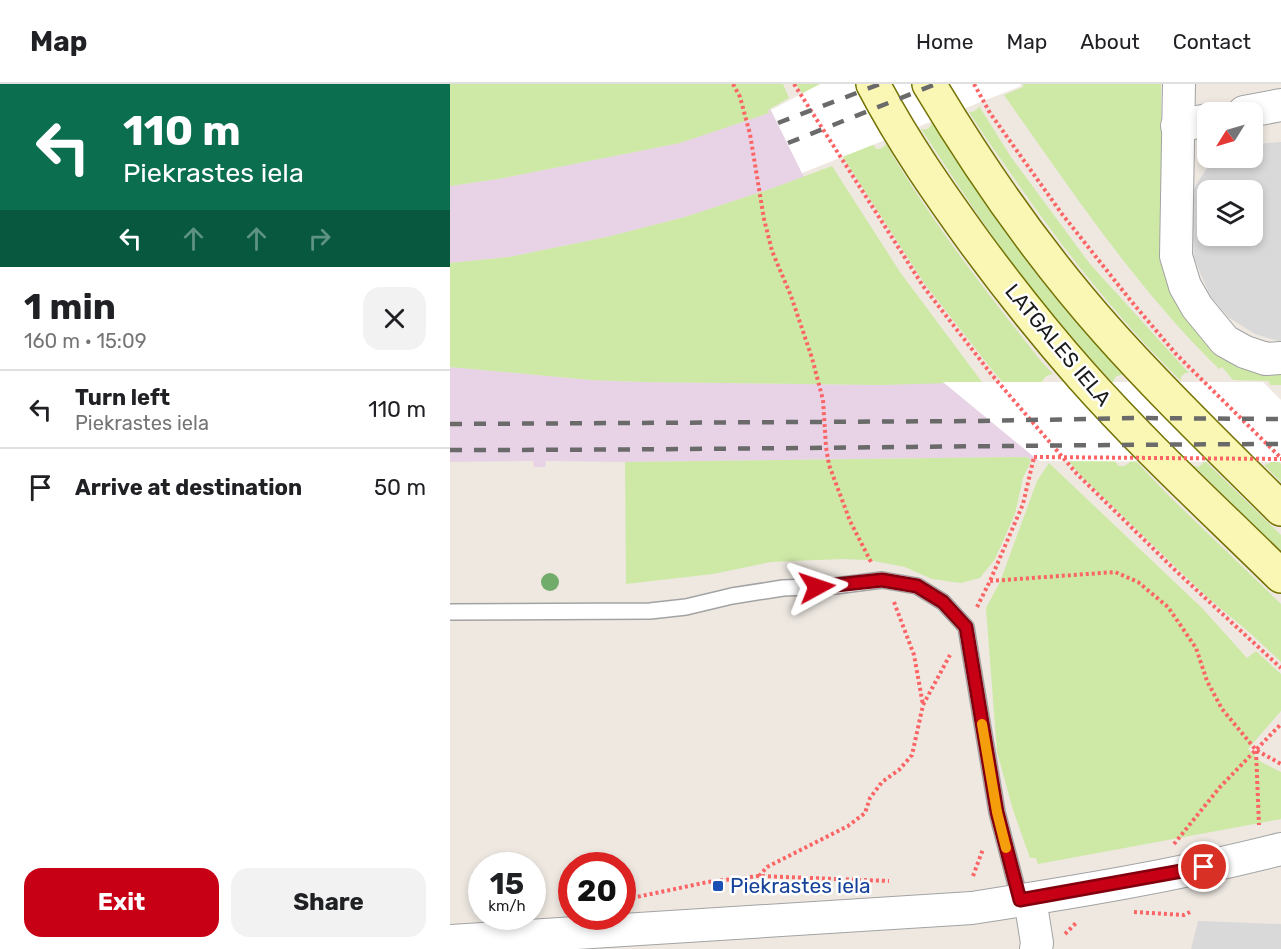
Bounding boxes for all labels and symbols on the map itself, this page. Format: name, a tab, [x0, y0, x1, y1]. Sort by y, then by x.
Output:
north arrow	[1197, 102, 1263, 168]
street label: LATGALES IELA	[1000, 279, 1117, 411]
position arrow	[785, 555, 849, 619]
pin	[1178, 841, 1229, 892]
speed limit sign: 20	[558, 852, 636, 930]
place label: Piekrastes iela	[730, 873, 871, 898]
marker: Piekrastes iela	[711, 879, 725, 893]

